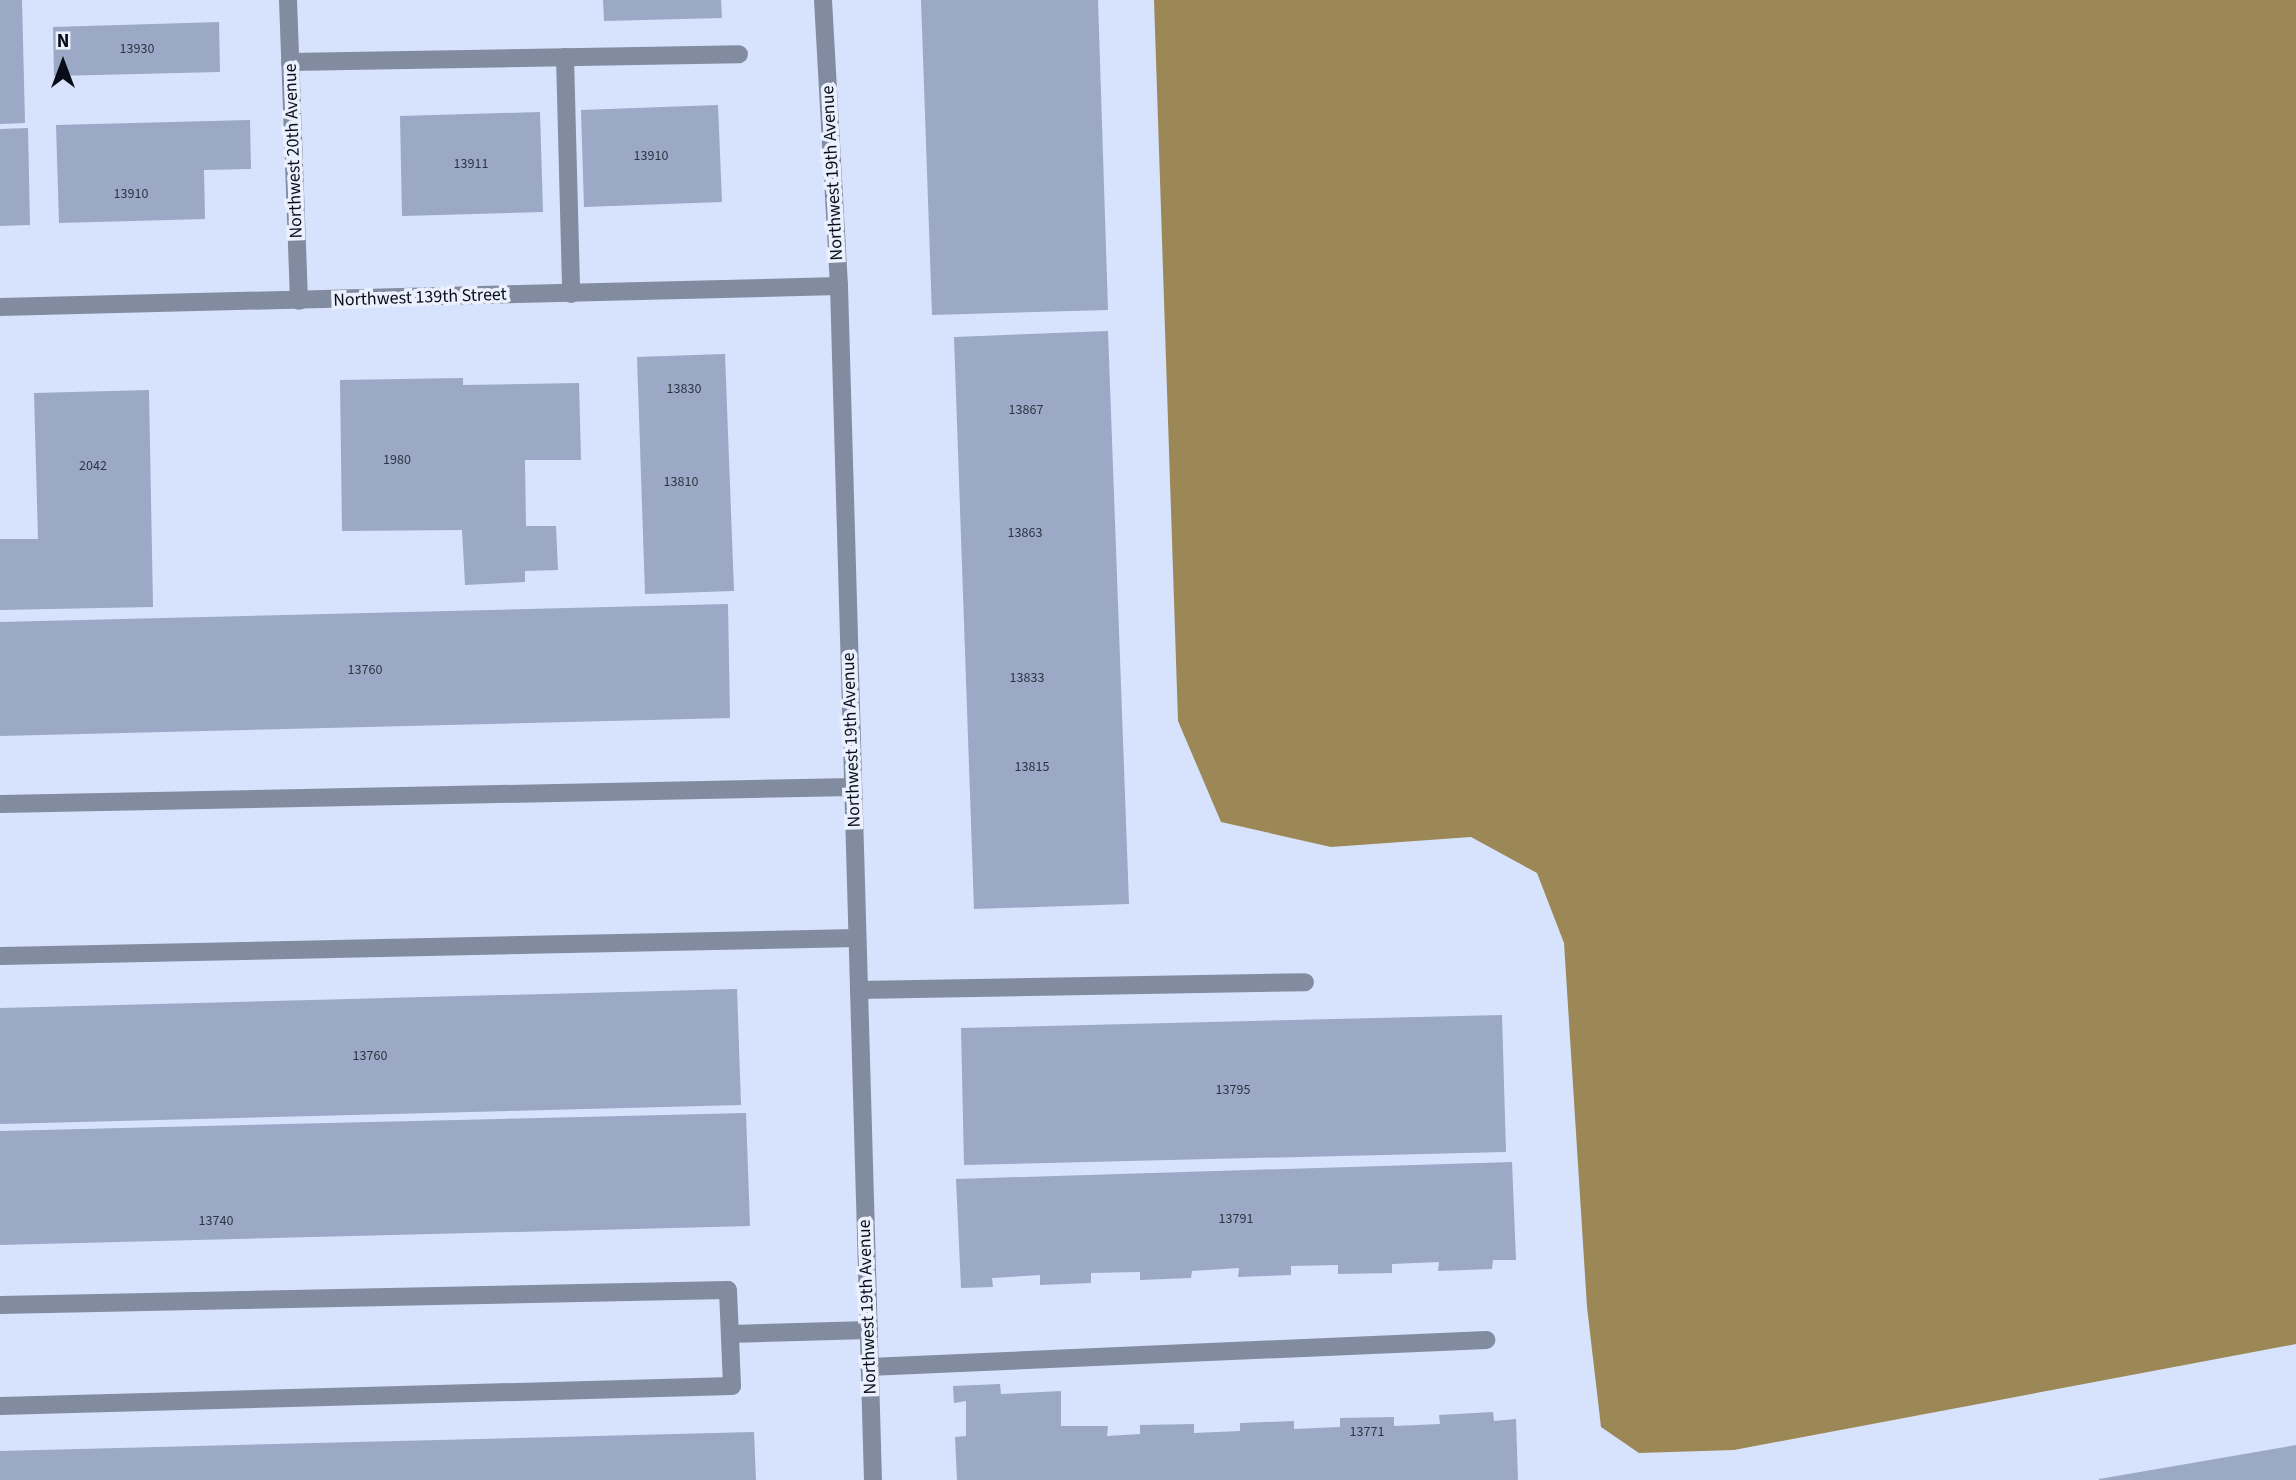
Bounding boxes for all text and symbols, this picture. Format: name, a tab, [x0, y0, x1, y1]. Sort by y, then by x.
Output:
north arrow	[28, 28, 98, 98]
text: N	[57, 28, 69, 55]
house number: 13930	[120, 41, 154, 57]
street label: Northwest 20th Avenue	[280, 63, 308, 239]
street label: Northwest 19th Avenue	[818, 85, 848, 261]
house number: 13910	[634, 148, 668, 164]
house number: 13911	[454, 156, 488, 172]
house number: 13910	[114, 186, 148, 202]
street label: Northwest 139th Street	[333, 284, 507, 312]
house number: 13830	[667, 381, 701, 397]
house number: 13867	[1009, 402, 1043, 418]
house number: 1980	[383, 452, 411, 468]
house number: 2042	[79, 458, 107, 474]
house number: 13810	[664, 474, 698, 490]
house number: 13863	[1008, 525, 1042, 541]
street label: Northwest 19th Avenue	[838, 652, 866, 828]
house number: 13760	[348, 662, 382, 678]
house number: 13833	[1010, 670, 1044, 686]
house number: 13815	[1015, 759, 1049, 775]
house number: 13760	[353, 1048, 387, 1064]
house number: 13795	[1216, 1082, 1250, 1098]
house number: 13791	[1219, 1211, 1253, 1227]
house number: 13740	[199, 1213, 233, 1229]
street label: Northwest 19th Avenue	[854, 1219, 882, 1395]
house number: 13771	[1350, 1424, 1384, 1440]

